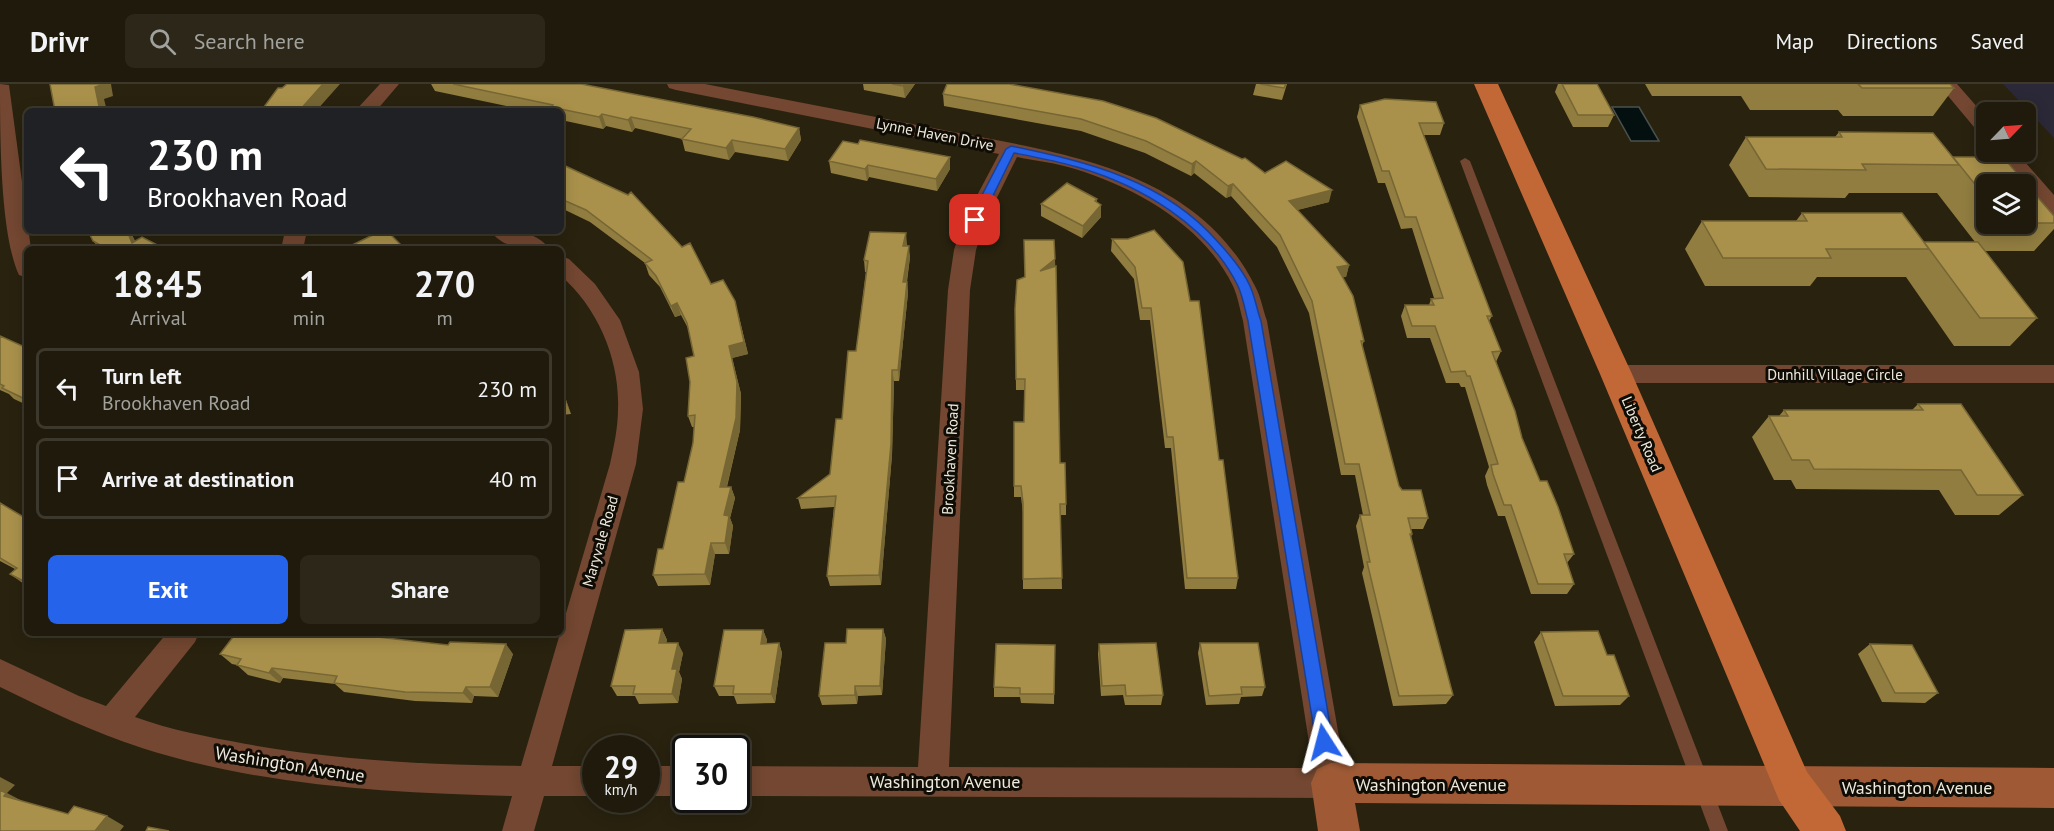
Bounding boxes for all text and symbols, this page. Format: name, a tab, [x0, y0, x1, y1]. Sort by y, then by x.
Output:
search box	[125, 14, 545, 68]
text: Drivr	[30, 23, 89, 60]
icon: search	[146, 25, 179, 58]
text: Search here	[194, 27, 305, 55]
text: Map	[1775, 28, 1814, 55]
text: Directions	[1847, 28, 1938, 55]
text: Saved	[1971, 28, 2024, 55]
north arrow	[1976, 102, 2036, 162]
map controls	[1976, 102, 2036, 234]
street label: Lynne Haven Drive	[875, 113, 995, 155]
text: 230 m	[147, 127, 263, 182]
icon: left	[48, 132, 126, 210]
button: layers	[1976, 174, 2036, 234]
text: Brookhaven Road	[147, 180, 348, 214]
pin	[949, 194, 1000, 245]
icon: arrive	[958, 203, 991, 236]
text: 18:45	[113, 260, 204, 307]
text: 1	[299, 260, 319, 307]
text: 270	[414, 260, 475, 307]
text: Arrival	[130, 305, 186, 331]
text: min	[293, 305, 325, 331]
text: m	[437, 305, 453, 331]
text: Turn left	[102, 362, 182, 390]
street label: Dunhill Village Circle	[1767, 365, 1903, 384]
icon: left	[51, 372, 84, 405]
text: 230 m	[477, 375, 537, 403]
text: Brookhaven Road	[102, 390, 251, 416]
street label: Liberty Road	[1618, 393, 1666, 475]
street label: Brookhaven Road	[938, 403, 962, 515]
icon: arrive	[51, 462, 84, 495]
text: Arrive at destination	[102, 465, 294, 493]
text: 40 m	[489, 465, 537, 493]
street label: Maryvale Road	[578, 493, 622, 589]
button: Exit	[48, 555, 288, 624]
button: Share	[300, 555, 540, 624]
position arrow	[1292, 710, 1356, 774]
speed limit sign: 30	[672, 735, 750, 813]
street label: Washington Avenue	[214, 741, 366, 787]
text: 29	[604, 747, 638, 786]
street label: Washington Avenue	[870, 770, 1020, 793]
street label: Washington Avenue	[1356, 773, 1506, 796]
street label: Washington Avenue	[1842, 776, 1992, 799]
text: km/h	[605, 780, 637, 799]

